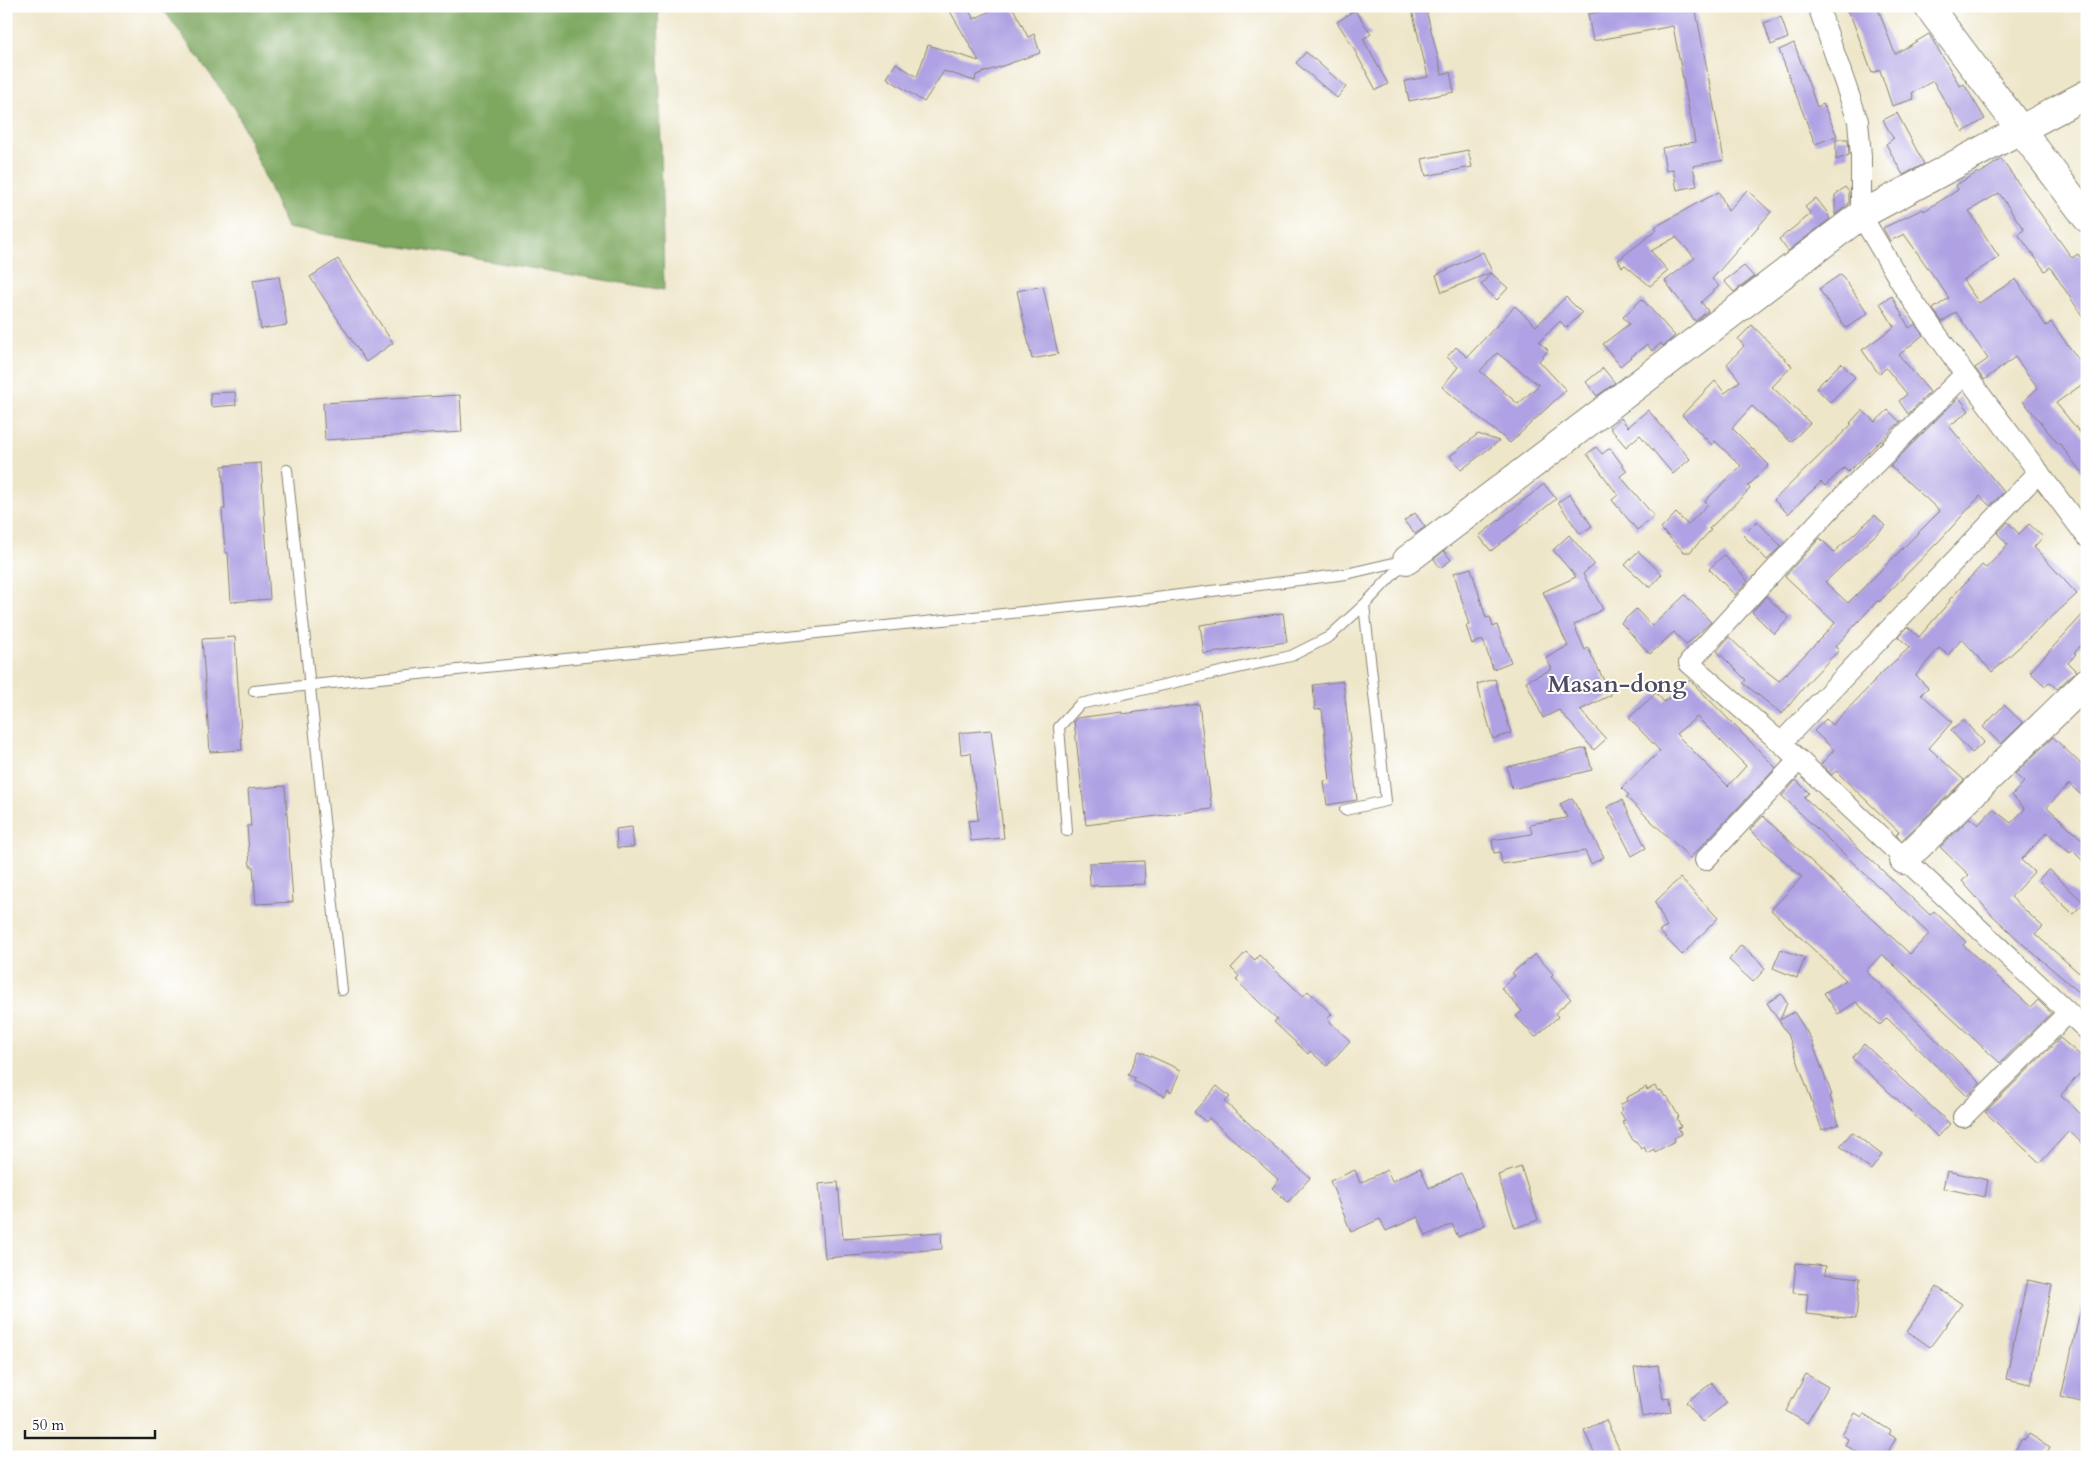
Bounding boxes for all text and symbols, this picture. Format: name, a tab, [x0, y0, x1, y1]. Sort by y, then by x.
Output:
district label: Masan-dong	[1547, 668, 1687, 701]
scale bar	[25, 1408, 155, 1440]
text: 50 m	[32, 1415, 64, 1435]

